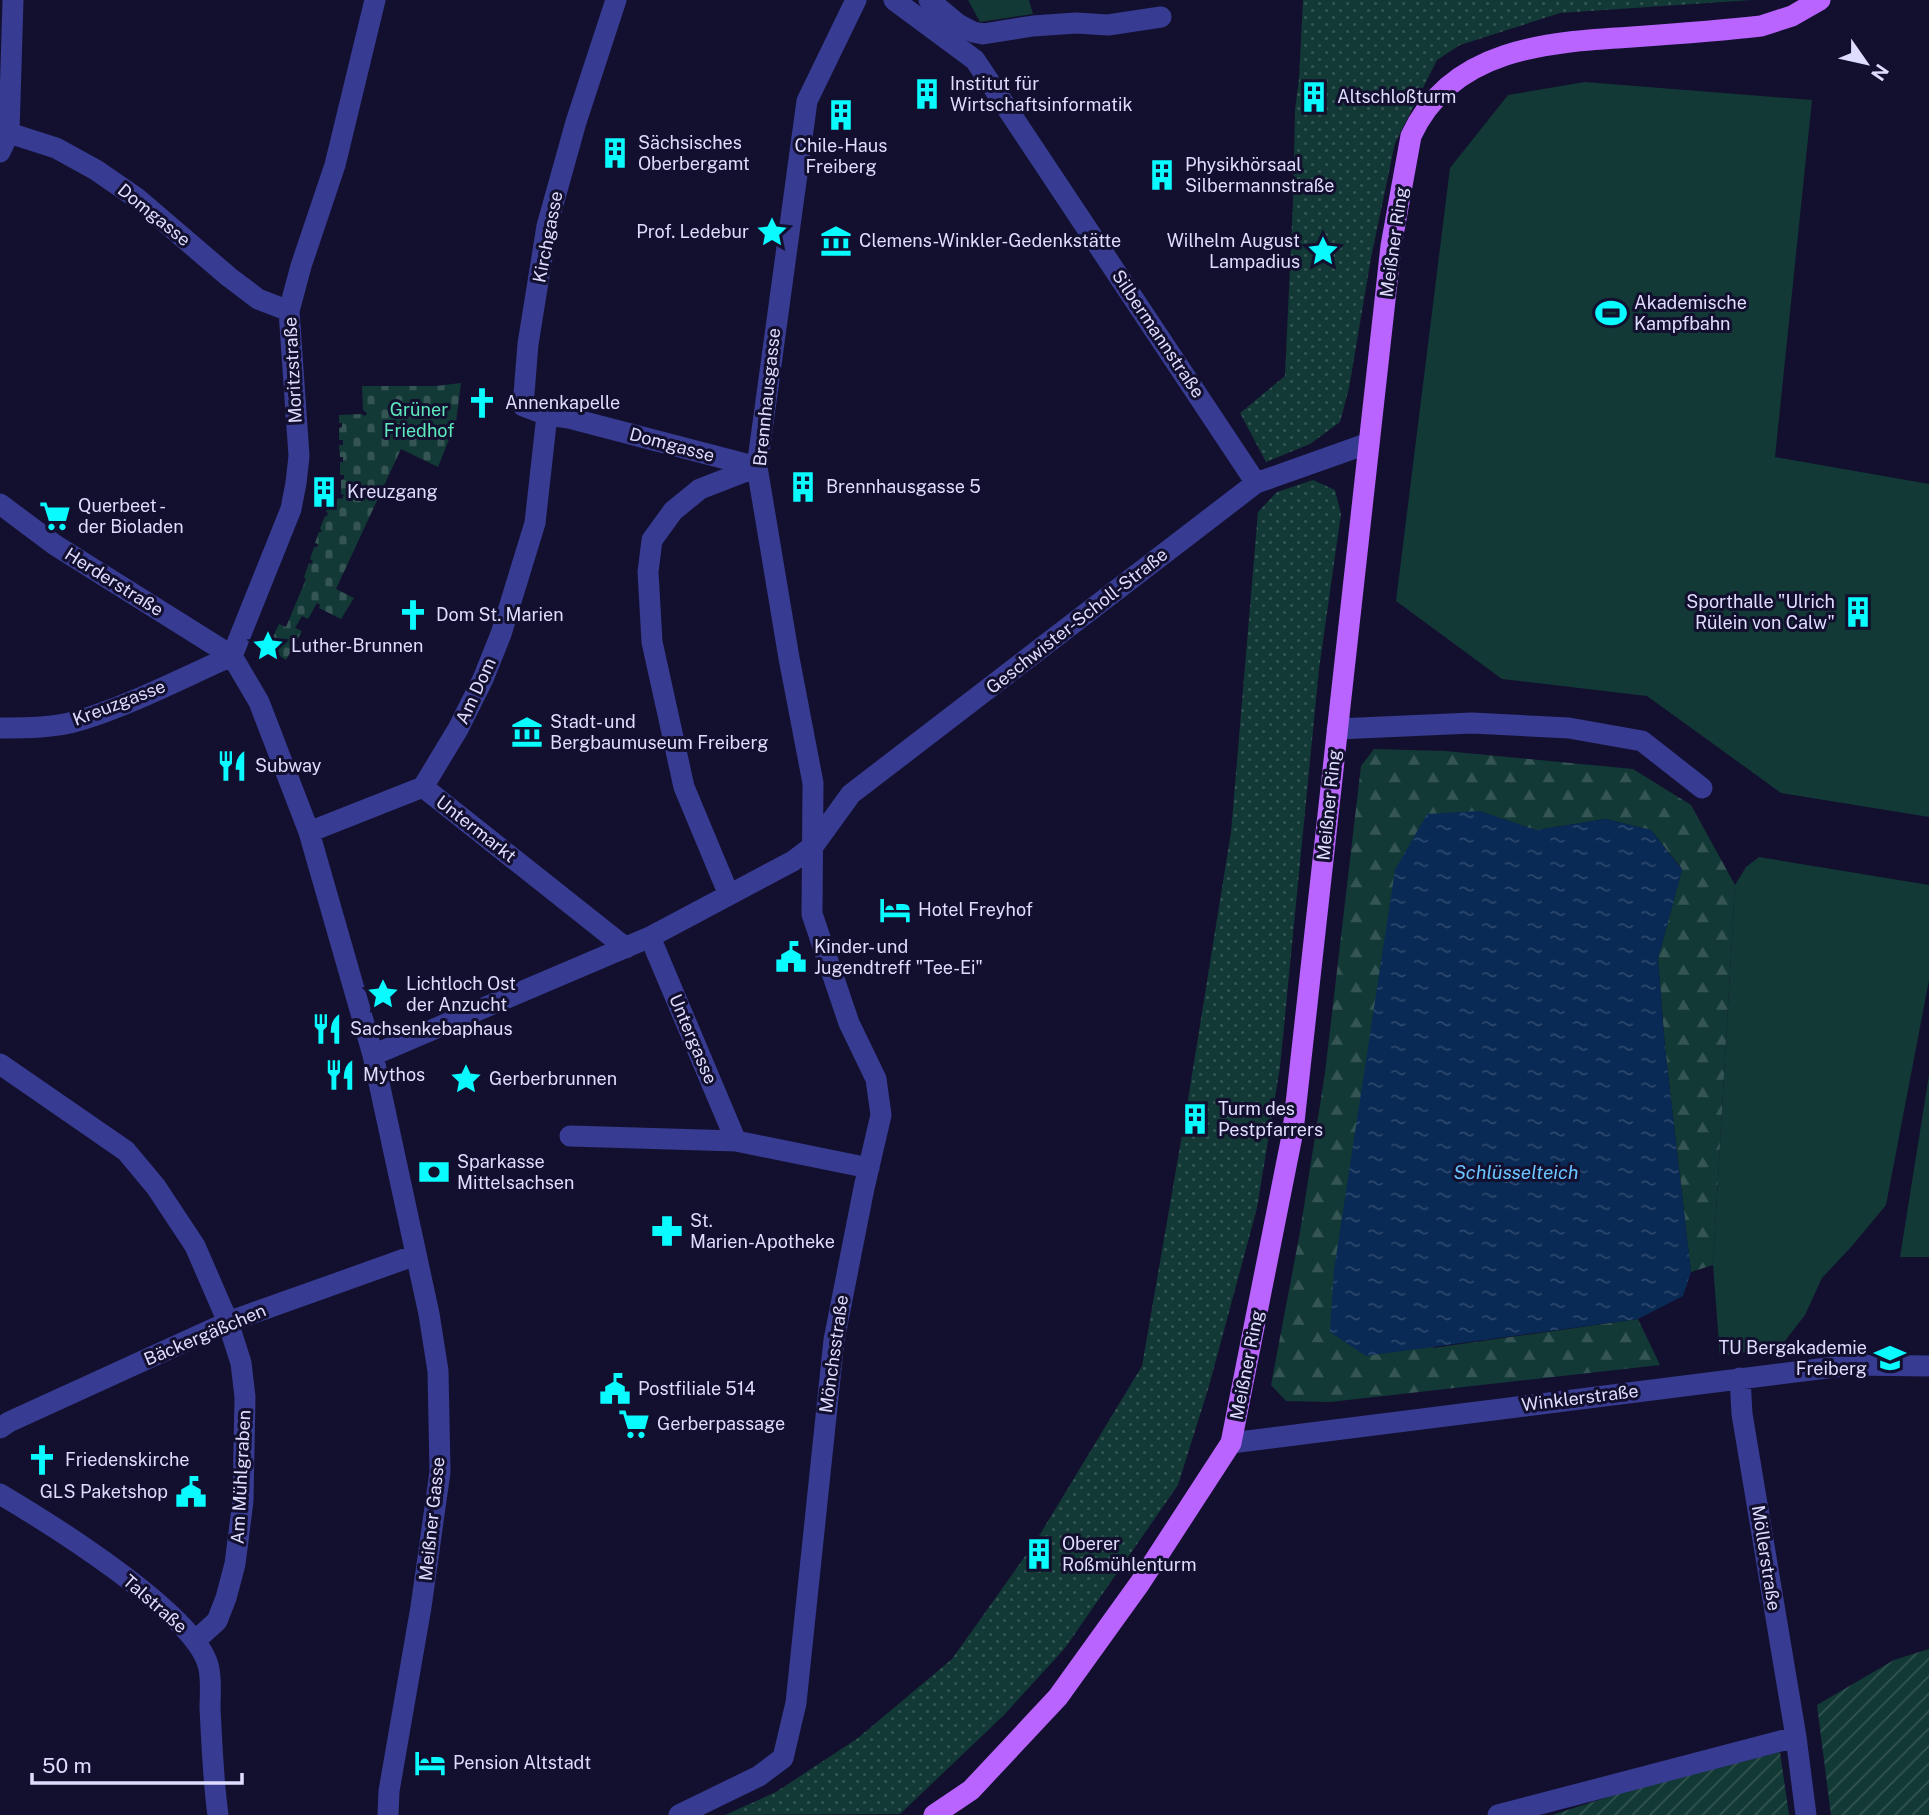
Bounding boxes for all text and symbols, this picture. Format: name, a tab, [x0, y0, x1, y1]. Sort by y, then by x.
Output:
north arrow	[1831, 28, 1901, 98]
text: N	[1867, 60, 1893, 85]
place label: Institut für Wirtschaftsinformatik	[950, 73, 1133, 115]
building icon: Institut für Wirtschaftsinformatik	[910, 77, 944, 111]
building icon: Altschloßturm	[1297, 80, 1331, 114]
place label: Altschloßturm	[1337, 86, 1456, 107]
building icon: Chile-Haus Freiberg	[824, 98, 858, 132]
place label: Sächsisches Oberbergamt	[638, 132, 750, 174]
place label: Chile-Haus Freiberg	[795, 135, 887, 177]
building icon: Sächsisches Oberbergamt	[598, 136, 632, 170]
place label: Physikhörsaal Silbermannstraße	[1185, 154, 1335, 196]
building icon: Physikhörsaal Silbermannstraße	[1145, 158, 1179, 192]
street label: Domgasse	[114, 179, 195, 250]
street label: Meißner Ring	[1375, 185, 1412, 299]
street label: Kirchgasse	[528, 189, 567, 285]
place icon: Prof. Ledebur	[755, 215, 789, 249]
place label: Prof. Ledebur	[636, 221, 749, 242]
museum icon: Clemens-Winkler-Gedenkstätte	[819, 224, 853, 258]
place label: Clemens-Winkler-Gedenkstätte	[859, 230, 1121, 251]
place label: Wilhelm August Lampadius	[1167, 230, 1300, 272]
place icon: Wilhelm August Lampadius	[1306, 234, 1340, 268]
street label: Silbermannstraße	[1108, 266, 1209, 402]
place label: Akademische Kampfbahn	[1634, 292, 1747, 334]
sports icon: Akademische Kampfbahn	[1594, 296, 1628, 330]
street label: Moritzstraße	[279, 316, 306, 424]
street label: Brennhausgasse	[749, 327, 784, 467]
church icon: Annenkapelle	[465, 386, 499, 420]
place label: Annenkapelle	[505, 392, 620, 413]
park label: Grüner Friedhof	[384, 399, 454, 441]
street label: Domgasse	[627, 423, 717, 466]
building icon: Brennhausgasse 5	[786, 470, 820, 504]
building icon: Kreuzgang	[307, 475, 341, 509]
place label: Brennhausgasse 5	[826, 476, 981, 497]
place label: Kreuzgang	[347, 481, 438, 502]
place label: Querbeet - der Bioladen	[78, 495, 184, 537]
supermarket icon: Querbeet - der Bioladen	[38, 499, 72, 533]
street label: Herderstraße	[61, 543, 167, 620]
street label: Geschwister-Scholl-Straße	[982, 543, 1172, 698]
place label: Sporthalle "Ulrich Rülein von Calw"	[1686, 591, 1835, 633]
building icon: Sporthalle "Ulrich Rülein von Calw"	[1841, 595, 1875, 629]
church icon: Dom St. Marien	[396, 598, 430, 632]
place label: Dom St. Marien	[436, 604, 564, 625]
place icon: Luther-Brunnen	[251, 629, 285, 663]
place label: Luther-Brunnen	[291, 635, 423, 656]
street label: Am Dom	[451, 654, 500, 727]
street label: Kreuzgasse	[70, 675, 168, 730]
place label: Stadt- und Bergbaumuseum Freiberg	[550, 711, 768, 753]
museum icon: Stadt- und Bergbaumuseum Freiberg	[510, 715, 544, 749]
street label: Meißner Ring	[1312, 748, 1345, 861]
restaurant icon: Subway	[215, 749, 249, 783]
place label: Subway	[255, 755, 322, 776]
street label: Untermarkt	[432, 791, 521, 866]
hotel icon: Hotel Freyhof	[878, 893, 912, 927]
place label: Hotel Freyhof	[918, 899, 1033, 920]
place label: Kinder- und Jugendtreff "Tee-Ei"	[814, 936, 983, 978]
public building icon: Kinder- und Jugendtreff "Tee-Ei"	[774, 940, 808, 974]
place label: Lichtloch Ost der Anzucht	[406, 973, 516, 1015]
place icon: Lichtloch Ost der Anzucht	[366, 977, 400, 1011]
street label: Untergasse	[665, 991, 722, 1087]
restaurant icon: Sachsenkebaphaus	[310, 1012, 344, 1046]
place label: Sachsenkebaphaus	[350, 1018, 513, 1039]
restaurant icon: Mythos	[323, 1058, 357, 1092]
place icon: Gerberbrunnen	[449, 1062, 483, 1096]
place label: Mythos	[363, 1064, 425, 1085]
place label: Gerberbrunnen	[489, 1068, 617, 1089]
place label: Turm des Pestpfarrers	[1218, 1098, 1323, 1140]
building icon: Turm des Pestpfarrers	[1178, 1102, 1212, 1136]
place label: Sparkasse Mittelsachsen	[457, 1151, 574, 1193]
bank icon: Sparkasse Mittelsachsen	[417, 1155, 451, 1189]
water label: Schlüsselteich	[1453, 1161, 1579, 1183]
place label: St. Marien-Apotheke	[690, 1210, 835, 1252]
pharmacy icon: St. Marien-Apotheke	[650, 1214, 684, 1248]
street label: Mönchsstraße	[815, 1294, 852, 1414]
street label: Bäckergäßchen	[141, 1299, 269, 1370]
street label: Meißner Ring	[1226, 1308, 1267, 1422]
place label: TU Bergakademie Freiberg	[1718, 1337, 1867, 1379]
school or university icon: TU Bergakademie Freiberg	[1873, 1341, 1907, 1375]
public building icon: Postfiliale 514	[598, 1372, 632, 1406]
place label: Postfiliale 514	[638, 1378, 756, 1399]
street label: Winklerstraße	[1520, 1380, 1640, 1415]
supermarket icon: Gerberpassage	[617, 1407, 651, 1441]
street label: Am Mühlgraben	[226, 1409, 255, 1545]
place label: Gerberpassage	[657, 1413, 785, 1434]
church icon: Friedenskirche	[25, 1443, 59, 1477]
place label: Friedenskirche	[65, 1449, 190, 1470]
street label: Meißner Gasse	[415, 1456, 448, 1582]
public building icon: GLS Paketshop	[174, 1475, 208, 1509]
place label: GLS Paketshop	[40, 1481, 168, 1502]
street label: Möllerstraße	[1748, 1504, 1785, 1612]
place label: Oberer Roßmühlenturm	[1062, 1533, 1196, 1575]
building icon: Oberer Roßmühlenturm	[1022, 1537, 1056, 1571]
street label: Talstraße	[119, 1570, 192, 1637]
scale bar	[32, 1742, 242, 1786]
hotel icon: Pension Altstadt	[413, 1746, 447, 1780]
place label: Pension Altstadt	[453, 1752, 591, 1773]
text: 50 m	[42, 1753, 92, 1778]

